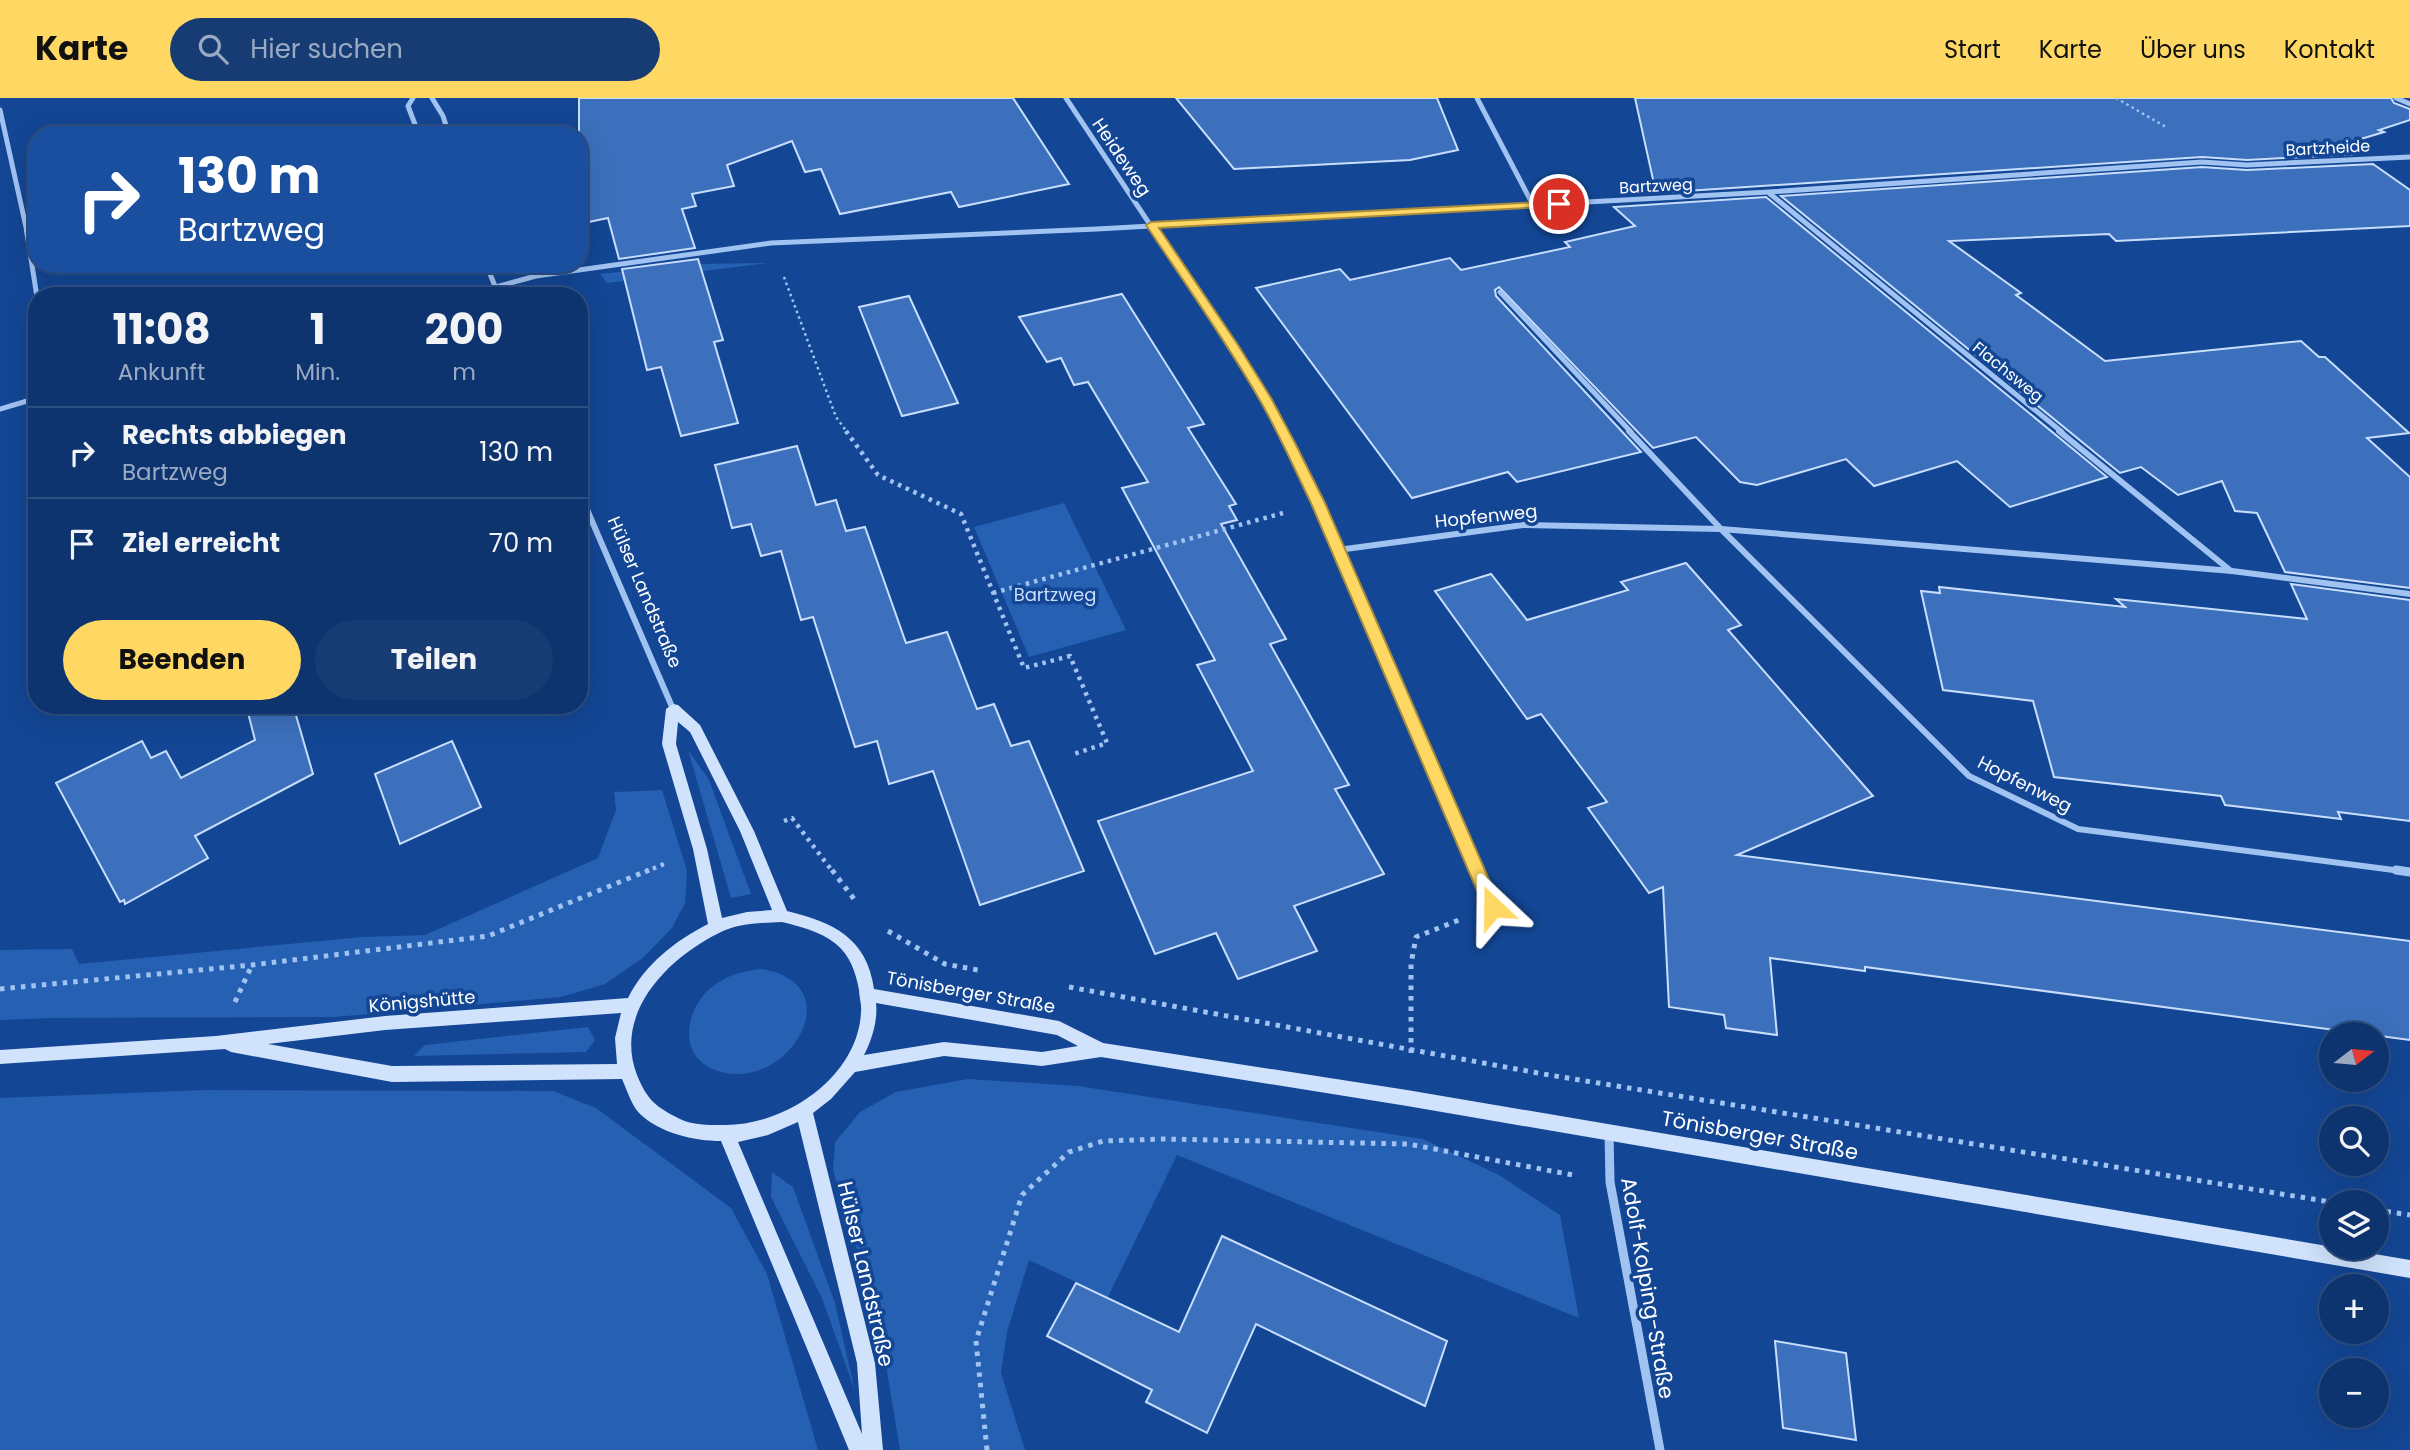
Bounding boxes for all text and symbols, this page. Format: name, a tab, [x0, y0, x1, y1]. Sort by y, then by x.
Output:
search box	[170, 18, 660, 81]
text: Karte	[35, 25, 128, 72]
icon: search	[194, 30, 232, 68]
text: Hier suchen	[250, 31, 403, 67]
text: Start	[1944, 33, 2001, 66]
text: Karte	[2039, 33, 2102, 66]
text: Über uns	[2140, 33, 2246, 66]
text: Kontakt	[2284, 33, 2375, 66]
street label: Heideweg	[1087, 113, 1157, 201]
street label: Bartzheide	[2285, 134, 2371, 162]
text: 130 m	[178, 142, 320, 210]
icon: right	[63, 154, 154, 245]
street label: Bartzweg	[1619, 173, 1693, 199]
pin	[1529, 174, 1589, 234]
icon: arrive	[1540, 185, 1578, 223]
text: Bartzweg	[178, 207, 325, 252]
text: 11:08	[113, 300, 211, 359]
text: 1	[310, 300, 326, 359]
text: 200	[425, 300, 503, 359]
street label: Flachsweg	[1968, 336, 2048, 408]
text: Ankunft	[118, 356, 205, 388]
text: Min.	[295, 356, 340, 388]
text: m	[452, 356, 476, 388]
text: Rechts abbiegen	[122, 417, 347, 453]
icon: right	[63, 434, 101, 472]
text: 130 m	[479, 434, 553, 470]
text: Bartzweg	[122, 456, 228, 488]
street label: Hopfenweg	[1434, 498, 1538, 534]
street label: Hülser Landstraße	[602, 512, 688, 672]
icon: arrive	[63, 525, 101, 563]
text: Ziel erreicht	[122, 525, 280, 561]
text: 70 m	[489, 525, 553, 561]
park label: Bartzweg	[1014, 582, 1096, 607]
button: Beenden	[63, 620, 301, 700]
button: Teilen	[315, 620, 553, 700]
street label: Hopfenweg	[1974, 750, 2076, 818]
position arrow	[1456, 870, 1530, 944]
street label: Tönisberger Straße	[885, 965, 1057, 1019]
street label: Königshütte	[368, 984, 476, 1018]
north arrow	[2319, 1022, 2389, 1092]
map controls	[2319, 1022, 2389, 1428]
street label: Tönisberger Straße	[1659, 1103, 1861, 1167]
button: search	[2319, 1106, 2389, 1176]
street label: Adolf-Kolping-Straße	[1614, 1175, 1682, 1401]
street label: Hülser Landstraße	[831, 1178, 901, 1370]
button: layers	[2319, 1190, 2389, 1260]
button: +	[2319, 1274, 2389, 1344]
button: −	[2319, 1358, 2389, 1428]

